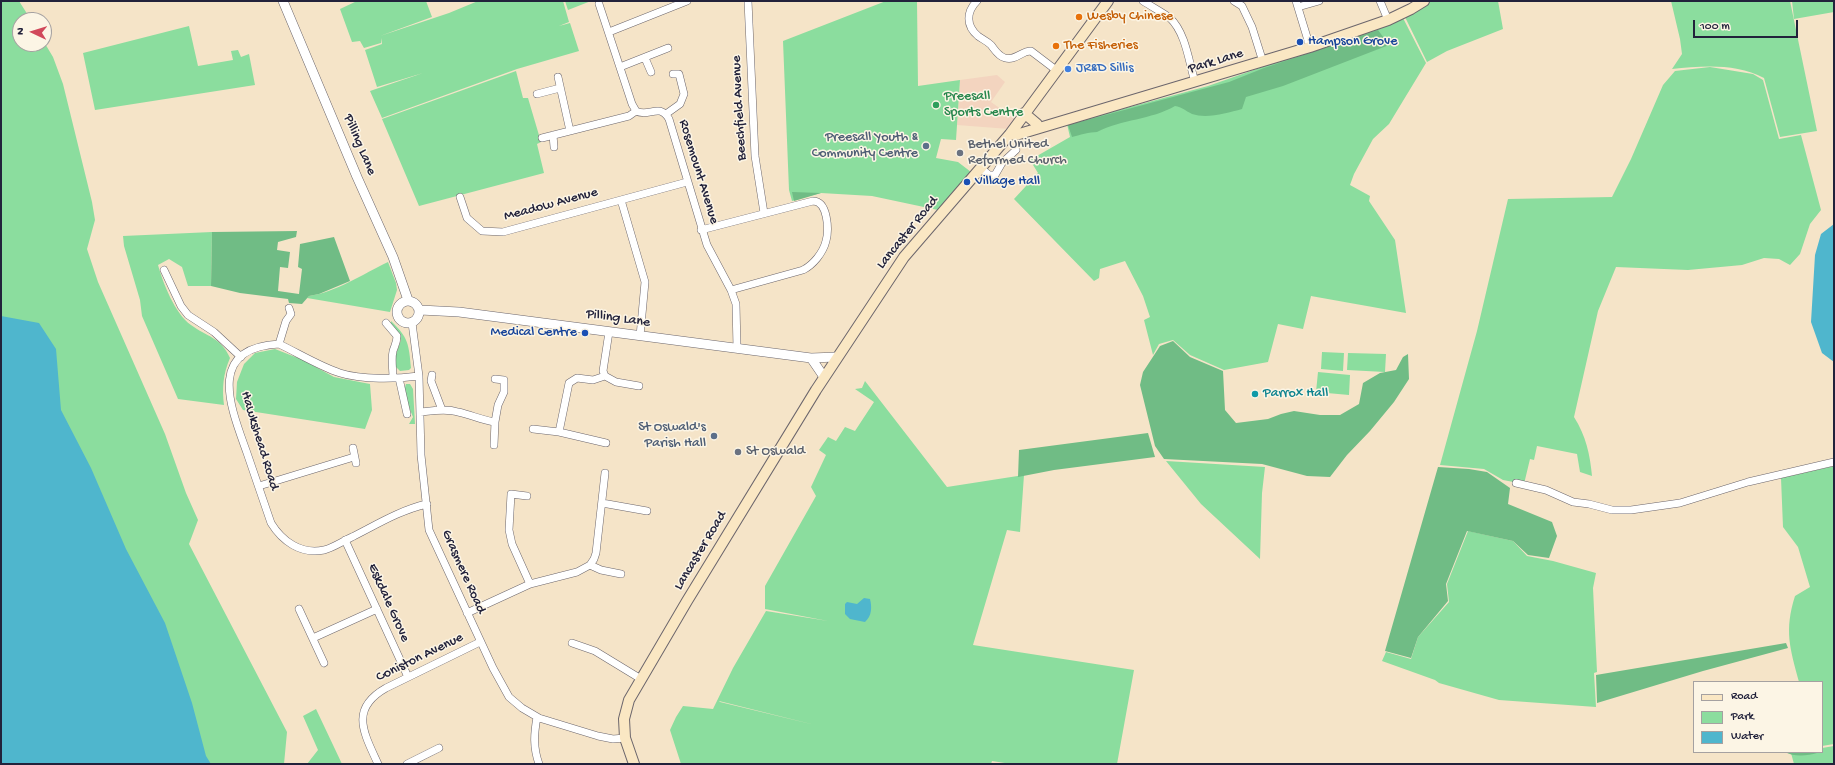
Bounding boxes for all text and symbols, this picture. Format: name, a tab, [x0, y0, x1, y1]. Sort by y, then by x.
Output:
place label: Wesby Chinese	[1087, 9, 1173, 25]
north arrow	[12, 12, 52, 52]
marker: Wesby Chinese	[1074, 12, 1084, 22]
scale bar	[1695, 12, 1800, 38]
text: 100 m	[1700, 20, 1730, 34]
text: N	[15, 27, 27, 35]
place label: Hampson Grove	[1308, 34, 1397, 50]
marker: Hampson Grove	[1295, 37, 1305, 47]
place label: The Fisheries	[1064, 38, 1138, 54]
marker: The Fisheries	[1051, 41, 1061, 51]
street label: Park Lane	[1186, 46, 1246, 78]
street label: Beechfield Avenue	[729, 55, 751, 161]
place label: JR&D Sillis	[1076, 61, 1134, 77]
marker: JR&D Sillis	[1063, 64, 1073, 74]
place label: Preesall Sports Centre	[944, 89, 1023, 122]
marker: Preesall Sports Centre	[931, 100, 941, 110]
street label: Pilling Lane	[339, 112, 379, 178]
street label: Rosemount Avenue	[674, 118, 722, 226]
place label: Preesall Youth & Community Centre	[812, 130, 918, 162]
place label: Bethel United Reformed Church	[968, 137, 1067, 170]
marker: Preesall Youth & Community Centre	[921, 141, 931, 151]
marker: Bethel United Reformed Church	[955, 148, 965, 158]
place label: Village Hall	[975, 174, 1040, 190]
marker: Village Hall	[962, 177, 972, 187]
street label: Meadow Avenue	[502, 184, 600, 226]
street label: Lancaster Road	[873, 193, 943, 273]
street label: Pilling Lane	[585, 306, 651, 332]
place label: Medical Centre	[491, 325, 577, 341]
marker: Medical Centre	[580, 328, 590, 338]
place label: Parrox Hall	[1263, 386, 1328, 402]
street label: Hawkshead Road	[236, 389, 282, 493]
marker: Parrox Hall	[1250, 389, 1260, 399]
place label: St Oswald's Parish Hall	[638, 420, 706, 452]
marker: St Oswald's Parish Hall	[709, 431, 719, 441]
place label: St Oswald	[746, 444, 805, 460]
marker: St Oswald	[733, 447, 743, 457]
street label: Lancaster Road	[671, 509, 731, 593]
street label: Grasmere Road	[437, 527, 489, 617]
street label: Eskdale Grove	[363, 561, 413, 645]
street label: Coniston Avenue	[374, 630, 466, 686]
legend	[1693, 681, 1823, 753]
text: Road	[1731, 690, 1757, 704]
text: Park	[1731, 710, 1754, 724]
text: Water	[1731, 730, 1763, 744]

